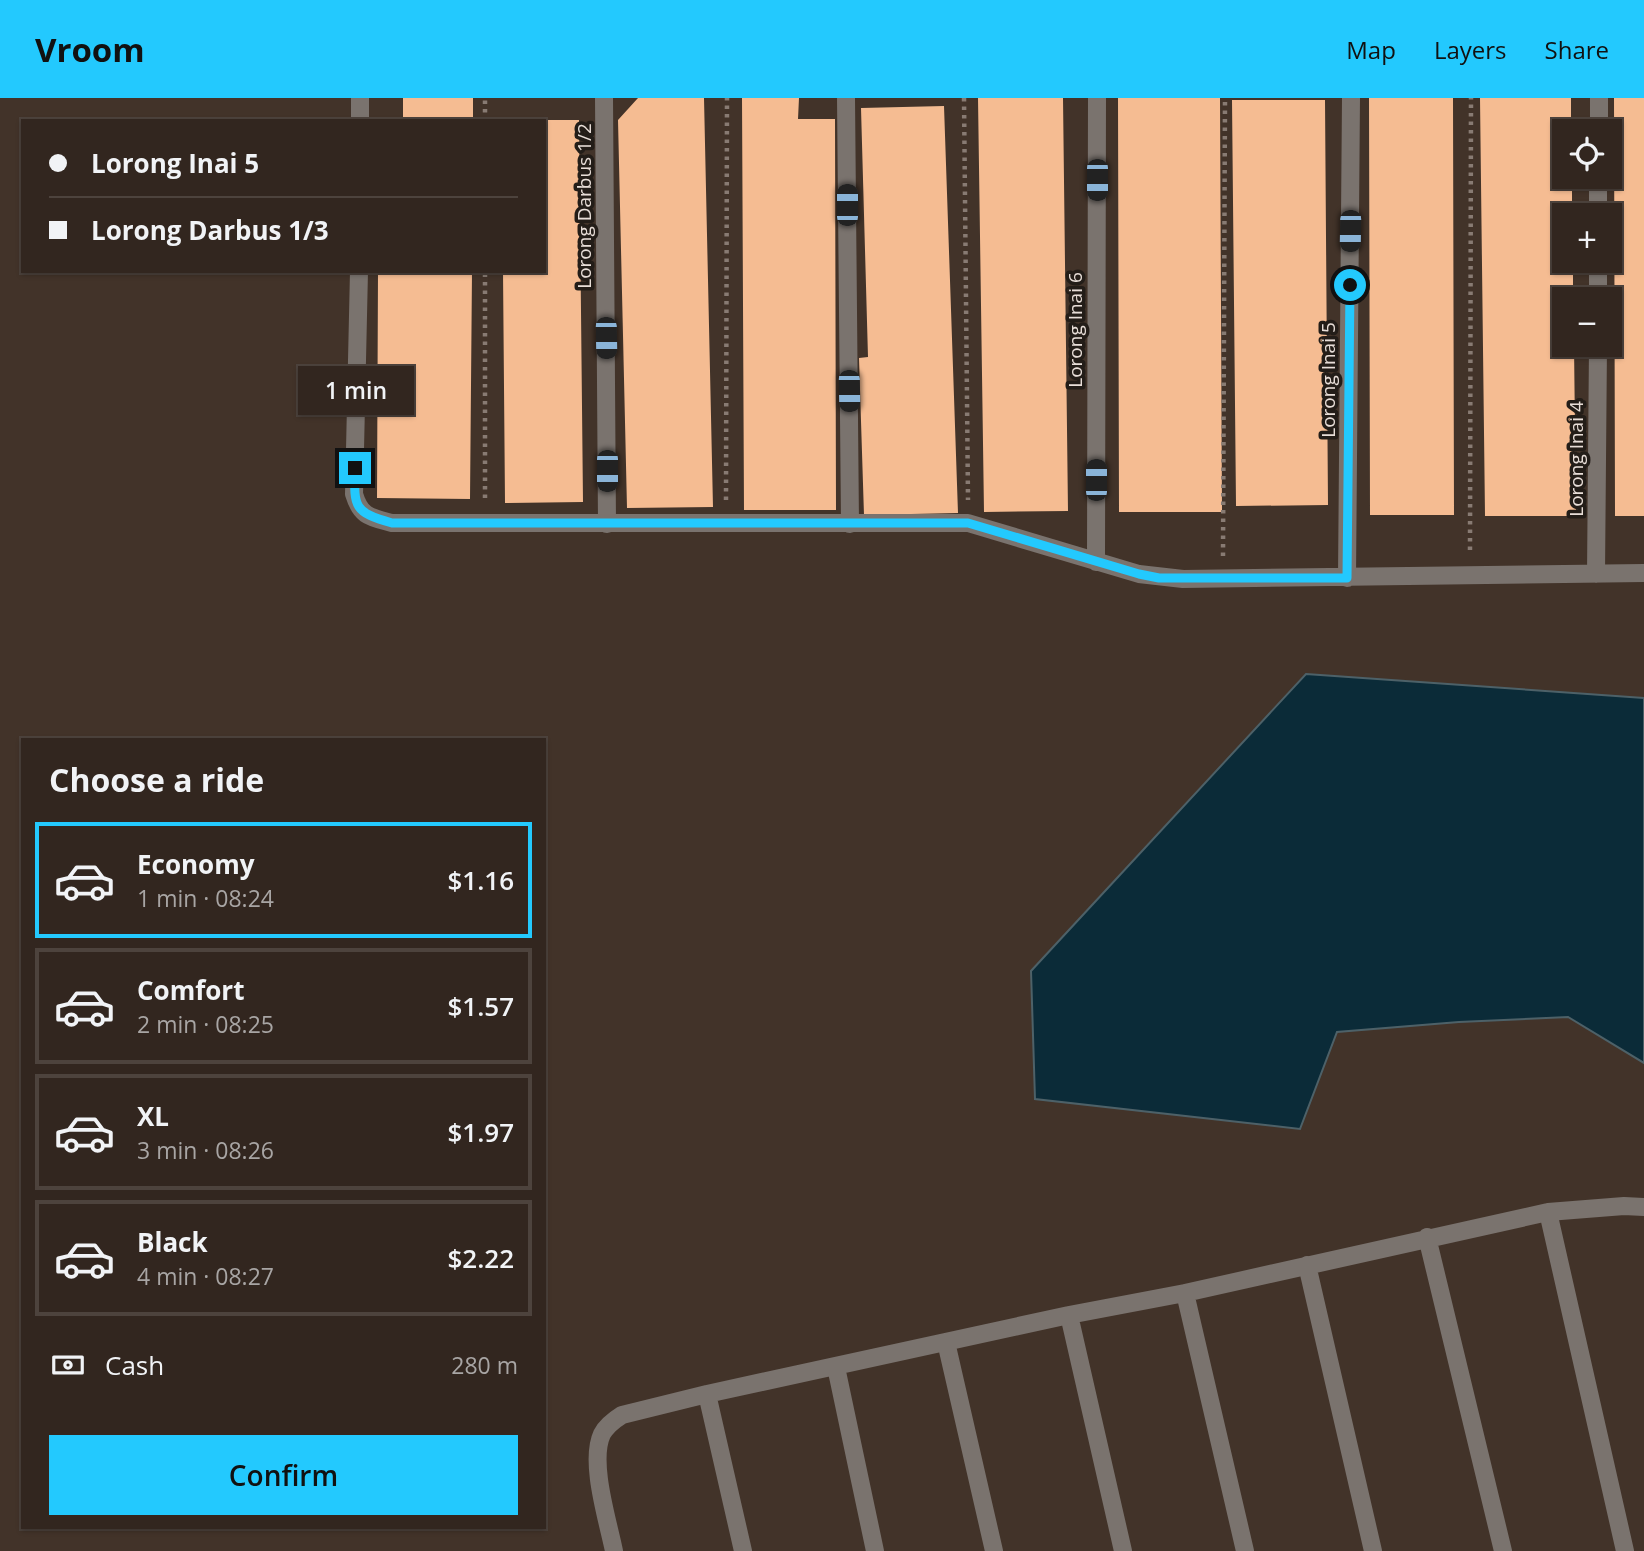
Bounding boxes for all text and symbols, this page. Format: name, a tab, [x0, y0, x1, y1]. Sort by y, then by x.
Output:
text: Vroom	[35, 27, 145, 72]
text: Map	[1346, 33, 1396, 66]
text: Layers	[1434, 33, 1507, 66]
text: Share	[1545, 33, 1609, 66]
map controls	[1552, 119, 1622, 357]
button: locate	[1552, 119, 1622, 189]
street label: Lorong Darbus 1/2	[571, 123, 597, 289]
text: Lorong Inai 5	[91, 145, 259, 181]
car	[1087, 159, 1108, 201]
car	[837, 184, 858, 226]
button: +	[1552, 203, 1622, 273]
car	[1340, 210, 1361, 252]
text: Lorong Darbus 1/3	[91, 212, 329, 248]
route start	[1334, 269, 1366, 301]
street label: Lorong Inai 6	[1062, 272, 1088, 388]
button: −	[1552, 287, 1622, 357]
car	[596, 317, 617, 359]
street label: Lorong Inai 5	[1315, 322, 1341, 438]
callout: 1 min	[297, 366, 413, 416]
car	[839, 370, 860, 412]
text: 1 min	[325, 374, 387, 406]
street label: Lorong Inai 4	[1563, 401, 1589, 517]
car	[597, 450, 618, 492]
route end	[339, 452, 371, 484]
car	[1086, 459, 1107, 501]
text: Choose a ride	[49, 758, 264, 801]
text: Economy	[137, 846, 255, 882]
icon: car	[53, 849, 116, 912]
text: $1.16	[447, 862, 514, 898]
text: 1 min · 08:24	[137, 882, 274, 914]
text: Comfort	[137, 972, 244, 1008]
icon: car	[53, 975, 116, 1038]
text: $1.57	[447, 988, 514, 1024]
text: 2 min · 08:25	[137, 1008, 274, 1040]
text: XL	[137, 1098, 169, 1134]
icon: car	[53, 1101, 116, 1164]
text: $1.97	[447, 1114, 514, 1150]
text: 3 min · 08:26	[137, 1134, 274, 1166]
text: Black	[137, 1224, 208, 1260]
icon: car	[53, 1227, 116, 1290]
text: $2.22	[447, 1240, 514, 1276]
text: 4 min · 08:27	[137, 1260, 274, 1292]
icon: cash	[49, 1346, 87, 1384]
text: Cash	[105, 1347, 164, 1383]
text: 280 m	[451, 1349, 518, 1381]
button: Confirm	[49, 1435, 518, 1515]

